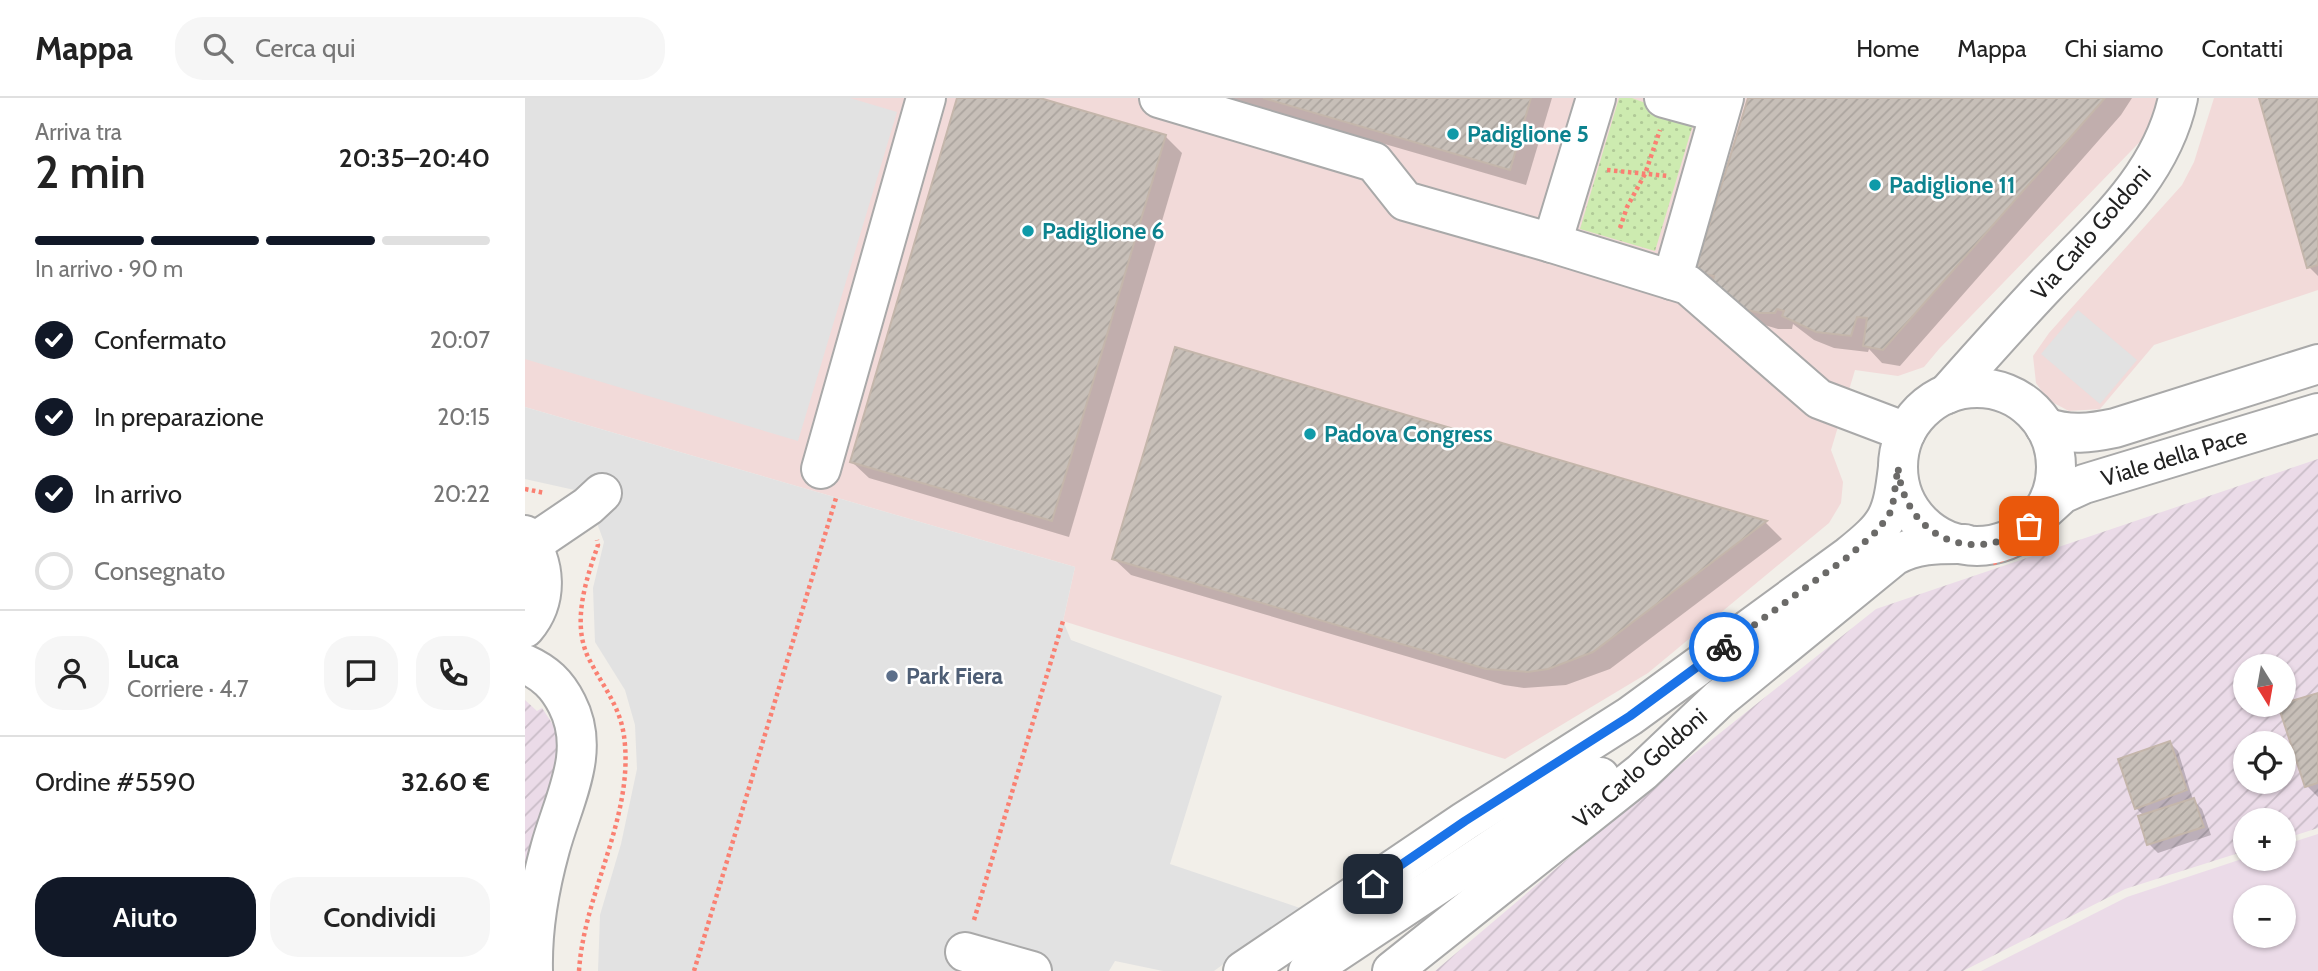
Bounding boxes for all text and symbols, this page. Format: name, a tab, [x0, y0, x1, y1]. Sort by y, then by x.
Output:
search box	[175, 17, 665, 80]
text: Mappa	[35, 28, 133, 68]
icon: search	[199, 29, 237, 67]
text: Cerca qui	[255, 32, 356, 64]
text: Home	[1856, 34, 1919, 63]
text: Mappa	[1957, 34, 2026, 63]
text: Chi siamo	[2064, 34, 2163, 63]
text: Contatti	[2201, 34, 2283, 63]
text: Arriva tra	[35, 118, 122, 146]
place label: Padiglione 5	[1467, 120, 1589, 148]
marker: Padiglione 5	[1445, 126, 1461, 142]
text: 20:35–20:40	[339, 142, 490, 174]
text: 2 min	[35, 144, 146, 200]
street label: Via Carlo Goldoni	[2025, 160, 2157, 306]
place label: Padiglione 11	[1889, 171, 2015, 199]
marker: Padiglione 11	[1867, 177, 1883, 193]
place label: Padiglione 6	[1042, 217, 1164, 245]
marker: Padiglione 6	[1020, 223, 1036, 239]
text: In arrivo · 90 m	[35, 255, 183, 283]
icon: check	[35, 321, 73, 359]
text: Confermato	[94, 324, 226, 356]
text: 20:07	[430, 326, 490, 354]
icon: check	[35, 398, 73, 436]
text: In preparazione	[94, 401, 264, 433]
text: 20:15	[437, 403, 490, 431]
place label: Padova Congress	[1324, 420, 1493, 448]
street label: Viale della Pace	[2098, 422, 2250, 492]
marker: Padova Congress	[1302, 426, 1318, 442]
icon: check	[35, 475, 73, 513]
text: In arrivo	[94, 478, 182, 510]
text: 20:22	[433, 480, 490, 508]
pin	[1999, 496, 2059, 556]
icon: bag	[2010, 507, 2048, 545]
text: Consegnato	[94, 555, 225, 587]
courier	[1689, 612, 1759, 682]
icon: bike	[1705, 628, 1743, 666]
button: person	[35, 636, 109, 710]
button: chat	[324, 636, 398, 710]
button: phone	[416, 636, 490, 710]
text: Luca	[127, 643, 179, 675]
north arrow	[2233, 654, 2296, 718]
map controls	[2233, 654, 2296, 948]
place label: Park Fiera	[906, 662, 1004, 690]
marker: Park Fiera	[884, 668, 900, 684]
text: Corriere · 4.7	[127, 675, 249, 703]
street label: Via Carlo Goldoni	[1567, 702, 1713, 834]
button: locate	[2233, 731, 2296, 794]
text: Ordine #5590	[35, 766, 196, 798]
text: 32.60 €	[401, 766, 490, 798]
button: +	[2233, 808, 2296, 871]
pin	[1343, 854, 1403, 914]
icon: home	[1354, 865, 1392, 903]
button: Aiuto	[35, 877, 256, 957]
button: Condividi	[270, 877, 490, 957]
button: −	[2233, 885, 2296, 948]

